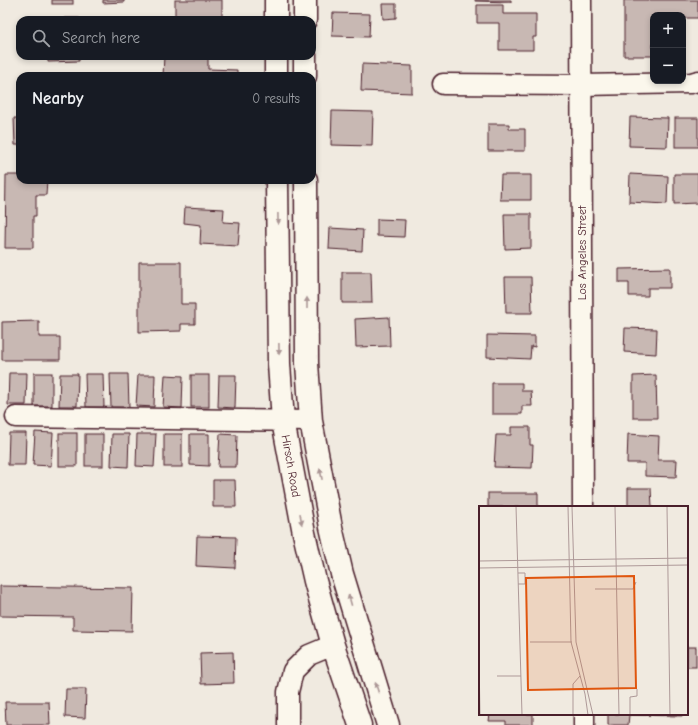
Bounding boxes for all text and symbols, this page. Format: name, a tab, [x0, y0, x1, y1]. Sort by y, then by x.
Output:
map controls	[650, 12, 686, 84]
button: +	[650, 12, 686, 48]
search box	[16, 16, 316, 60]
icon: search	[30, 27, 52, 49]
text: Search here	[62, 29, 140, 47]
button: −	[650, 48, 686, 84]
text: Nearby	[32, 89, 83, 108]
text: 0 results	[252, 91, 300, 106]
street label: Los Angeles Street	[575, 205, 589, 300]
one-way arrow	[275, 213, 281, 226]
one-way arrow	[304, 296, 310, 309]
one-way arrow	[276, 343, 282, 356]
street label: Hirsch Road	[279, 434, 303, 498]
one-way arrow	[318, 468, 324, 480]
inset map	[479, 506, 688, 715]
one-way arrow	[298, 513, 304, 525]
one-way arrow	[347, 594, 353, 606]
one-way arrow	[374, 681, 380, 693]

